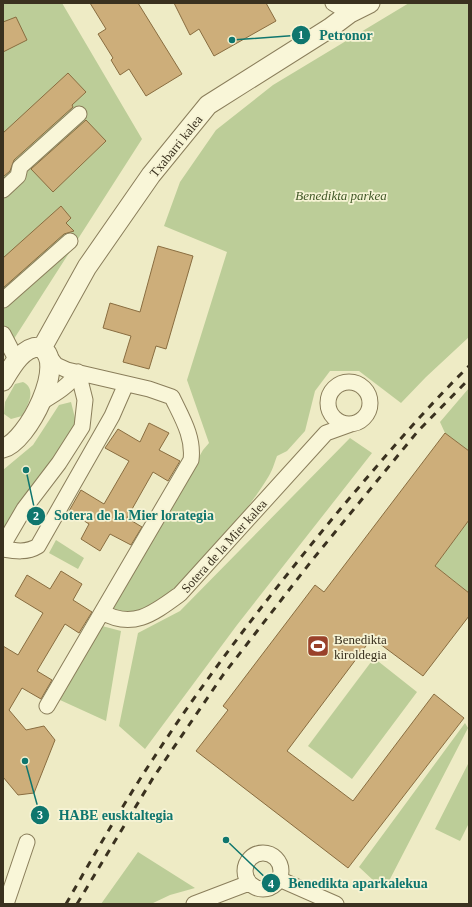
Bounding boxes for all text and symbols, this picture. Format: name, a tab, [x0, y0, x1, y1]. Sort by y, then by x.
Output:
callout: Petronor	[291, 22, 381, 48]
text: 1	[298, 28, 304, 42]
text: Petronor	[319, 28, 373, 43]
street label: Txabarri kalea	[146, 112, 206, 180]
park label: Benedikta parkea	[295, 188, 387, 203]
street label: Sotera de la Mier kalea	[178, 496, 270, 596]
callout: Sotera de la Mier lorategia	[26, 503, 223, 529]
text: Sotera de la Mier lorategia	[54, 508, 214, 523]
text: 2	[33, 509, 39, 523]
place label: Benedikta kiroldegia	[334, 632, 387, 662]
sports icon: Benedikta kiroldegia	[305, 633, 331, 659]
callout: HABE eusktaltegia	[30, 802, 181, 828]
text: 3	[37, 808, 43, 822]
text: HABE eusktaltegia	[59, 808, 173, 823]
callout: Benedikta aparkalekua	[261, 870, 436, 896]
text: Benedikta aparkalekua	[288, 876, 428, 891]
text: 4	[268, 877, 274, 891]

